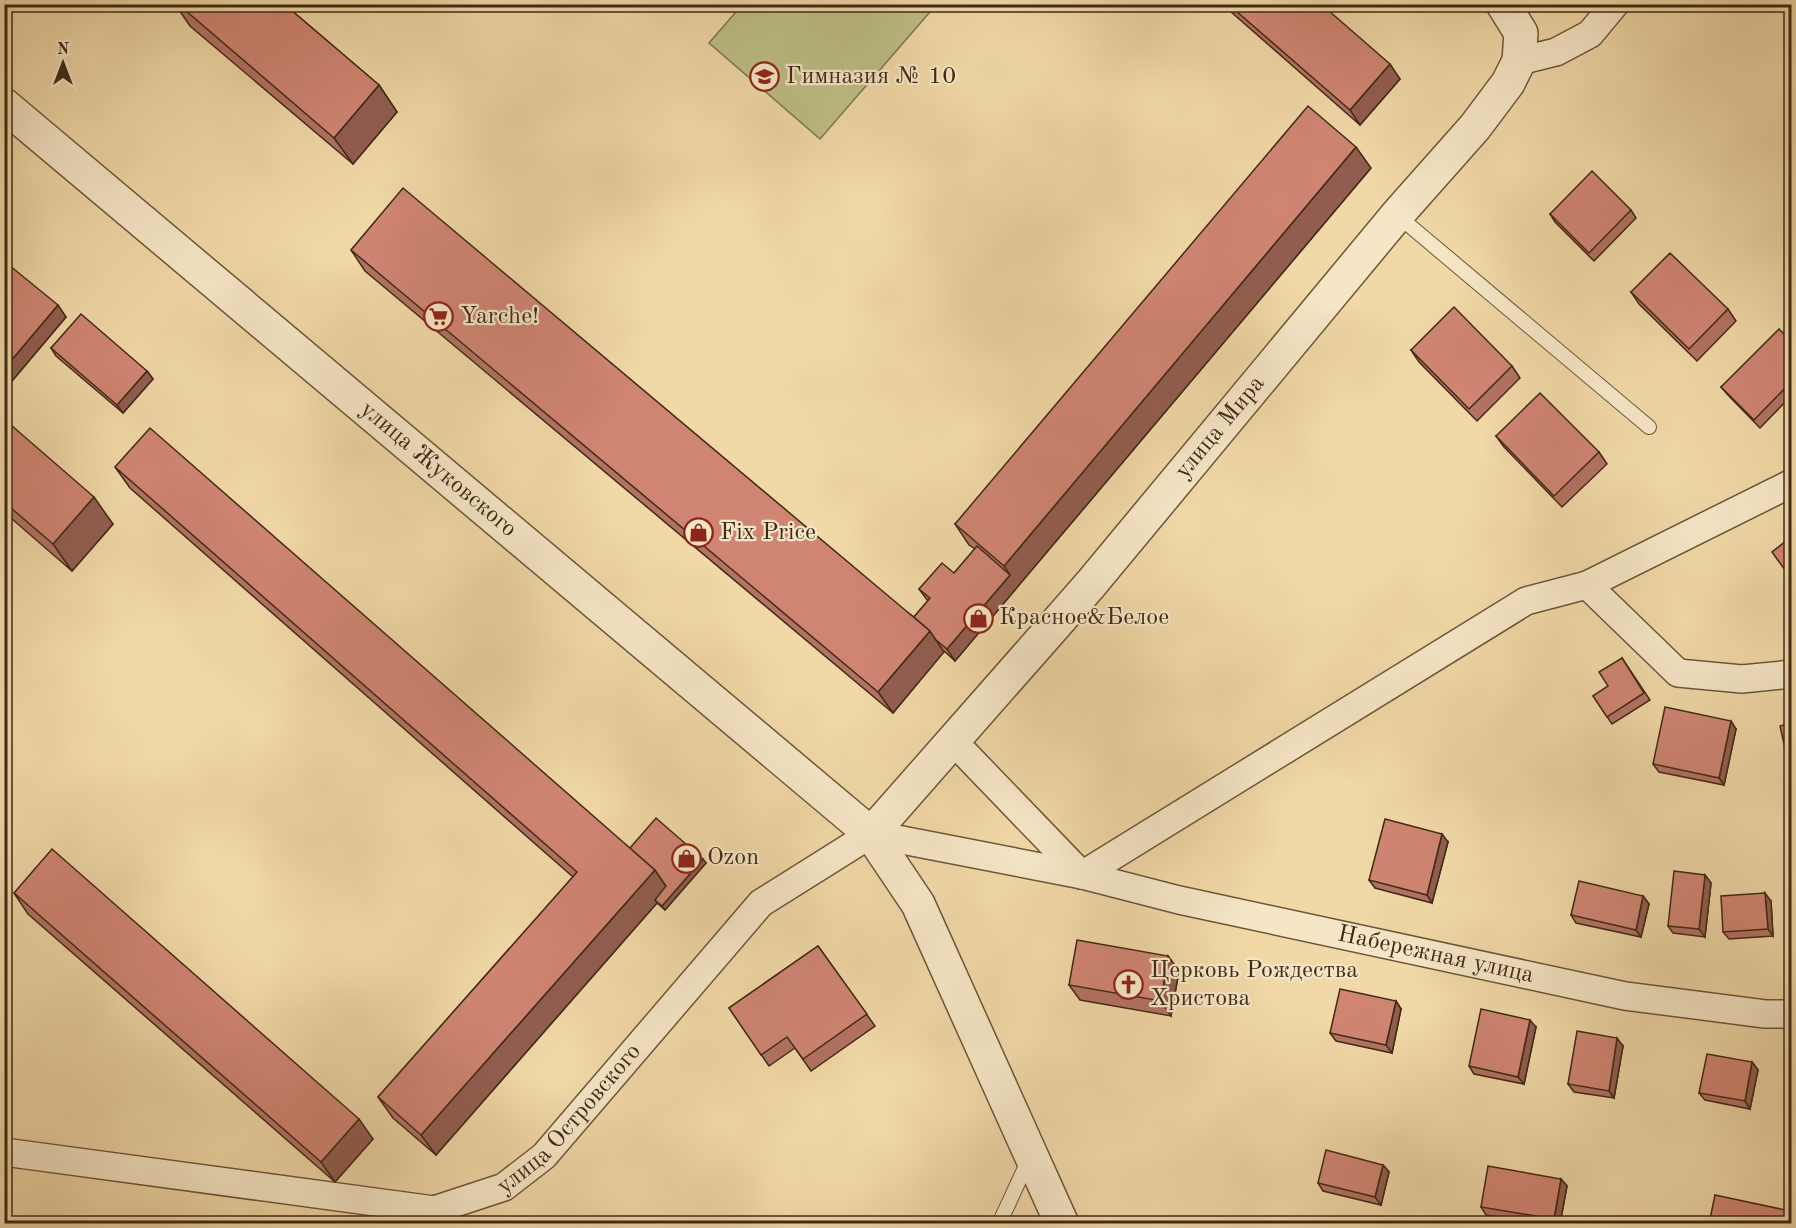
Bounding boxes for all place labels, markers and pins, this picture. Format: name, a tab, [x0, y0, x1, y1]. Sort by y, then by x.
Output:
school or university icon: Гимназия № 10	[749, 61, 781, 93]
place label: Гимназия № 10	[786, 65, 956, 89]
supermarket icon: Yarche!	[423, 301, 455, 333]
place label: Yarche!	[460, 305, 539, 329]
shop icon: Fix Price	[683, 517, 715, 549]
place label: Fix Price	[720, 521, 816, 545]
shop icon: Красное&Белое	[962, 602, 994, 634]
place label: Красное&Белое	[999, 606, 1169, 630]
shop icon: Ozon	[670, 842, 702, 874]
place label: Ozon	[707, 846, 759, 870]
place label: Церковь Рождества Христова	[1150, 959, 1358, 1011]
church icon: Церковь Рождества Христова	[1113, 969, 1145, 1001]

